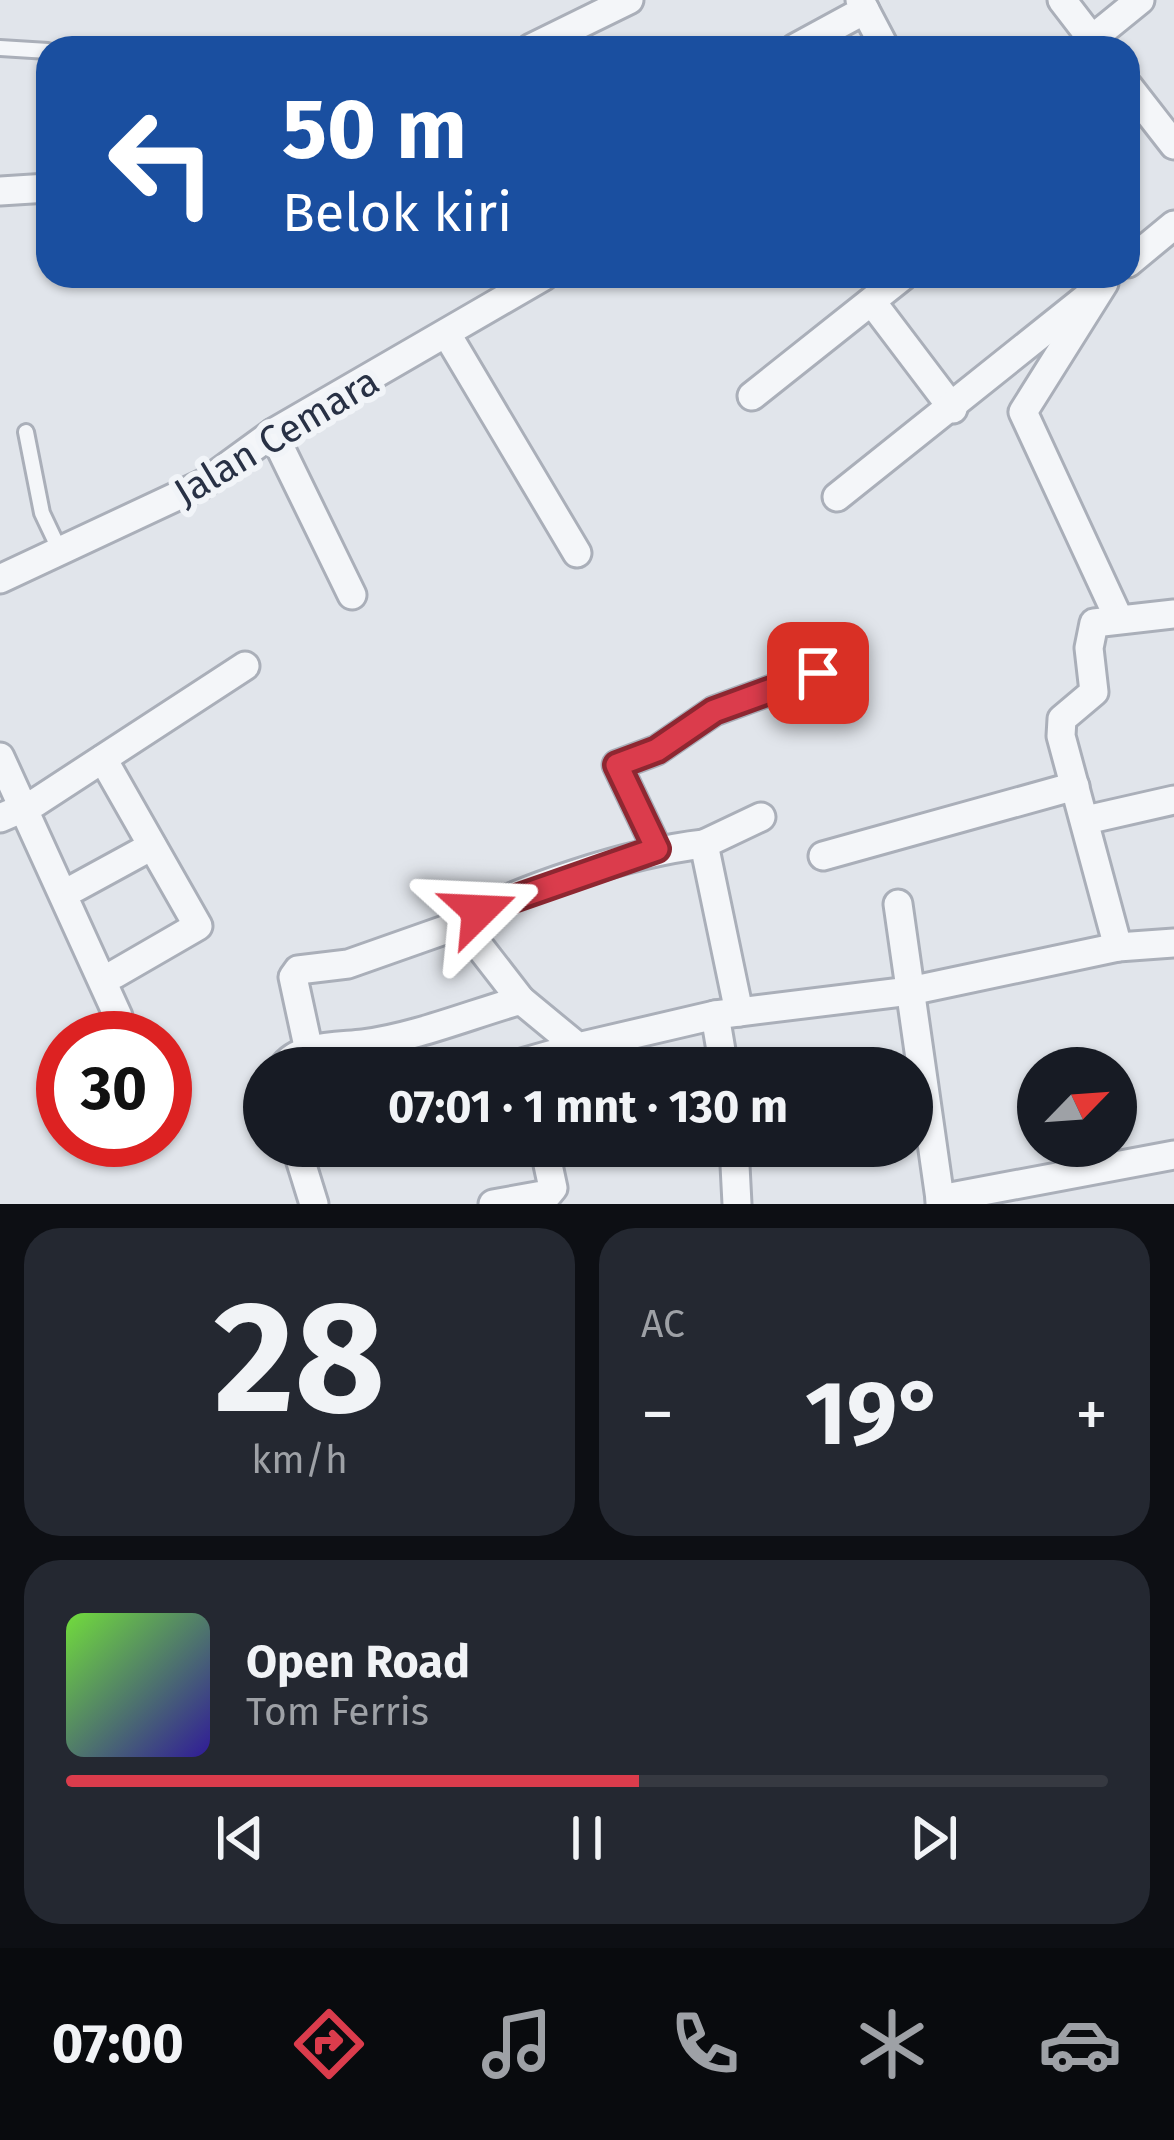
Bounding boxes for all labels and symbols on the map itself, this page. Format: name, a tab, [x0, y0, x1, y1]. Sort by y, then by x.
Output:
street label: Jalan Cemara	[166, 358, 387, 516]
pin	[767, 622, 869, 724]
position arrow	[416, 848, 542, 974]
speed limit sign: 30	[36, 1011, 192, 1167]
north arrow	[1017, 1047, 1137, 1167]

